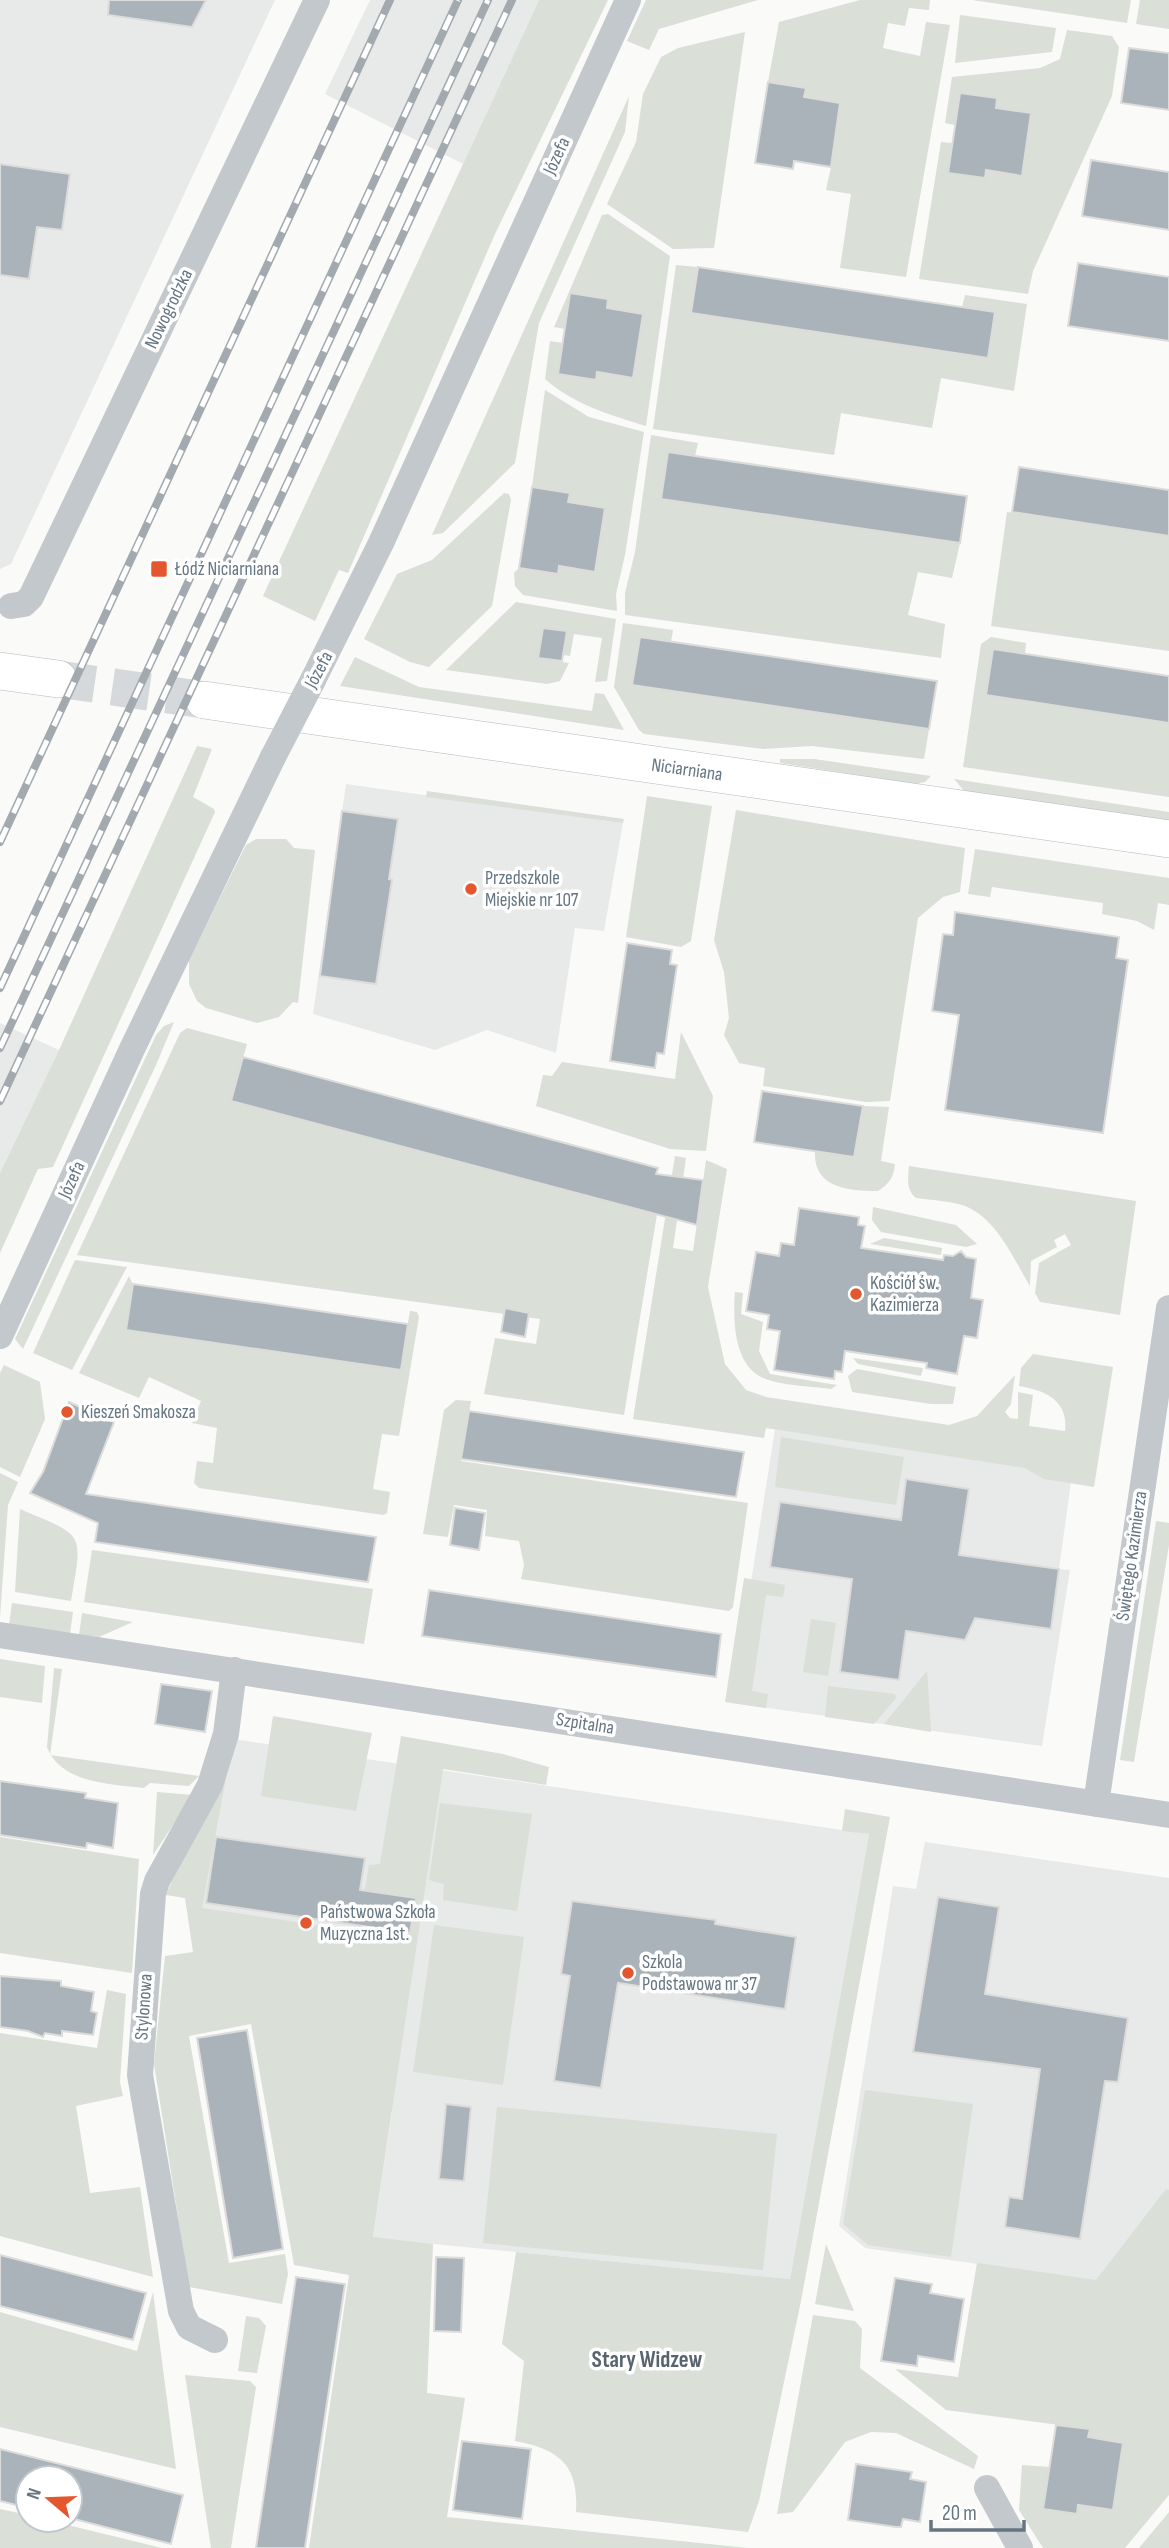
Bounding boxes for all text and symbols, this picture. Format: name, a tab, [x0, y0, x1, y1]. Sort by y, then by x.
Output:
street label: Józefa	[538, 134, 576, 179]
street label: Nowogrodzka	[140, 265, 198, 353]
place label: Łódź Niciarniana	[174, 558, 279, 581]
marker: Łódź Niciarniana	[149, 559, 169, 579]
street label: Józefa	[299, 648, 338, 693]
street label: Niciarniana	[650, 753, 724, 786]
place label: Przedszkole Miejskie nr 107	[485, 867, 579, 912]
marker: Przedszkole Miejskie nr 107	[463, 881, 479, 897]
street label: Józefa	[53, 1158, 91, 1203]
place label: Kościół św. Kazimierza	[870, 1272, 939, 1317]
marker: Kościół św. Kazimierza	[848, 1286, 864, 1302]
place label: Kieszeń Smakosza	[81, 1401, 196, 1424]
marker: Kieszeń Smakosza	[59, 1404, 75, 1420]
street label: Świętego Kazimierza	[1112, 1490, 1152, 1622]
street label: Szpitalna	[554, 1708, 616, 1740]
place label: Państwowa Szkoła Muzyczna 1st.	[320, 1901, 436, 1946]
marker: Państwowa Szkoła Muzyczna 1st.	[298, 1915, 314, 1931]
place label: Szkola Podstawowa nr 37	[642, 1951, 757, 1996]
marker: Szkola Podstawowa nr 37	[620, 1965, 636, 1981]
street label: Stylonowa	[130, 1973, 158, 2041]
district label: Stary Widzew	[592, 2346, 703, 2374]
north arrow	[14, 2464, 84, 2534]
text: N	[22, 2485, 47, 2502]
scale bar	[931, 2488, 1024, 2532]
text: 20 m	[942, 2501, 977, 2526]

